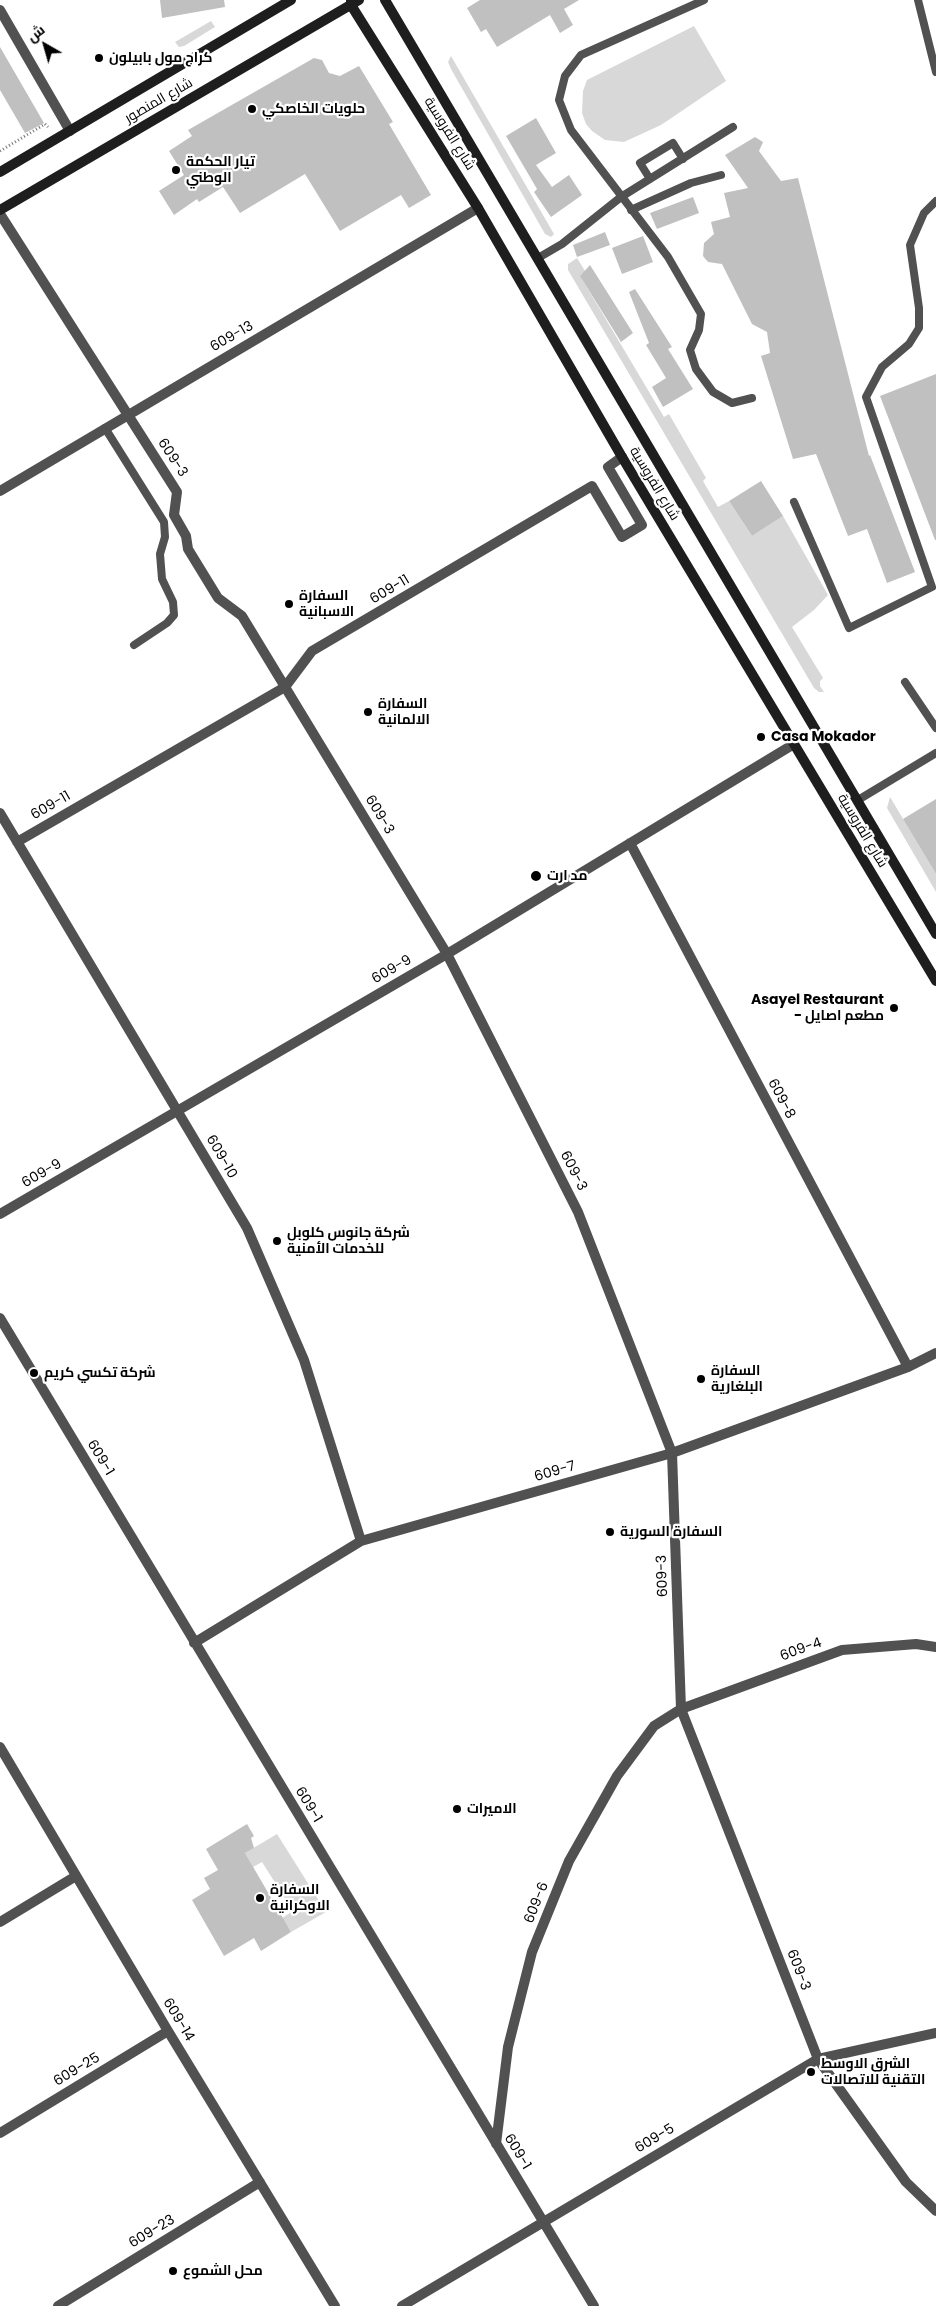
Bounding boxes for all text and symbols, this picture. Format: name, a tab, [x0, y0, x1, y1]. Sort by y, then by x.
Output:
north arrow	[20, 20, 70, 70]
text: ش	[23, 20, 49, 47]
place label: كراج مول بابيلون	[109, 50, 213, 66]
marker: كراج مول بابيلون	[93, 52, 105, 64]
street label: شارع المنصور	[122, 75, 196, 127]
street label: شارع الفروسية	[420, 94, 478, 174]
place label: حلويات الخاصكي	[262, 101, 365, 117]
marker: حلويات الخاصكي	[246, 103, 258, 115]
place label: تيار الحكمة الوطني	[186, 154, 255, 186]
marker: تيار الحكمة الوطني	[170, 164, 182, 176]
street label: 609-13	[207, 318, 257, 356]
street label: 609-3	[153, 436, 191, 480]
street label: شارع الفروسية	[625, 444, 683, 524]
street label: 609-11	[367, 572, 413, 608]
place label: السفارة الاسبانية	[299, 588, 354, 620]
marker: السفارة الاسبانية	[283, 598, 295, 610]
place label: السفارة الالمانية	[378, 696, 430, 729]
marker: السفارة الالمانية	[362, 706, 374, 718]
place label: Casa Mokador	[771, 729, 876, 745]
marker: Casa Mokador	[755, 731, 767, 743]
street label: 609-11	[28, 788, 74, 824]
street label: شارع الفروسية	[833, 791, 891, 871]
street label: 609-3	[361, 792, 397, 838]
place label: مد ارت	[547, 868, 588, 884]
marker: مد ارت	[529, 869, 543, 883]
street label: 609-9	[369, 952, 415, 988]
place label: Asayel Restaurant - مطعم اصايل	[751, 992, 884, 1024]
marker: Asayel Restaurant - مطعم اصايل	[888, 1002, 900, 1014]
street label: 609-8	[763, 1076, 799, 1122]
street label: 609-10	[202, 1132, 240, 1182]
street label: 609-3	[556, 1148, 590, 1194]
street label: 609-9	[19, 1156, 65, 1192]
place label: شركة جانوس كلوبل للخدمات الأمنية	[287, 1225, 410, 1258]
marker: شركة جانوس كلوبل للخدمات الأمنية	[271, 1235, 283, 1247]
place label: السفارة البلغارية	[711, 1363, 763, 1395]
place label: شركة تكسي كريم	[44, 1365, 156, 1381]
marker: شركة تكسي كريم	[28, 1367, 40, 1379]
marker: السفارة البلغارية	[695, 1373, 707, 1385]
street label: 609-1	[83, 1437, 117, 1479]
street label: 609-7	[533, 1458, 577, 1486]
place label: السفارة السورية	[620, 1524, 722, 1540]
marker: السفارة السورية	[604, 1526, 616, 1538]
street label: 609-3	[654, 1554, 672, 1598]
street label: 609-4	[778, 1635, 824, 1665]
street label: 609-1	[291, 1784, 325, 1826]
place label: الاميرات	[467, 1801, 517, 1817]
marker: الاميرات	[451, 1803, 463, 1815]
street label: 609-6	[521, 1880, 553, 1926]
place label: السفارة الاوكرانية	[270, 1882, 330, 1914]
marker: السفارة الاوكرانية	[254, 1892, 266, 1904]
street label: 609-3	[783, 1947, 813, 1993]
street label: 609-14	[159, 1995, 197, 2045]
street label: 609-25	[51, 2050, 103, 2090]
place label: الشرق الاوسط التقنية للاتصالات	[821, 2056, 925, 2088]
marker: الشرق الاوسط التقنية للاتصالات	[805, 2066, 817, 2078]
street label: 609-5	[632, 2121, 678, 2157]
street label: 609-1	[500, 2131, 534, 2173]
street label: 609-23	[126, 2212, 178, 2252]
place label: محل الشموع	[183, 2263, 263, 2279]
marker: محل الشموع	[167, 2265, 179, 2277]

